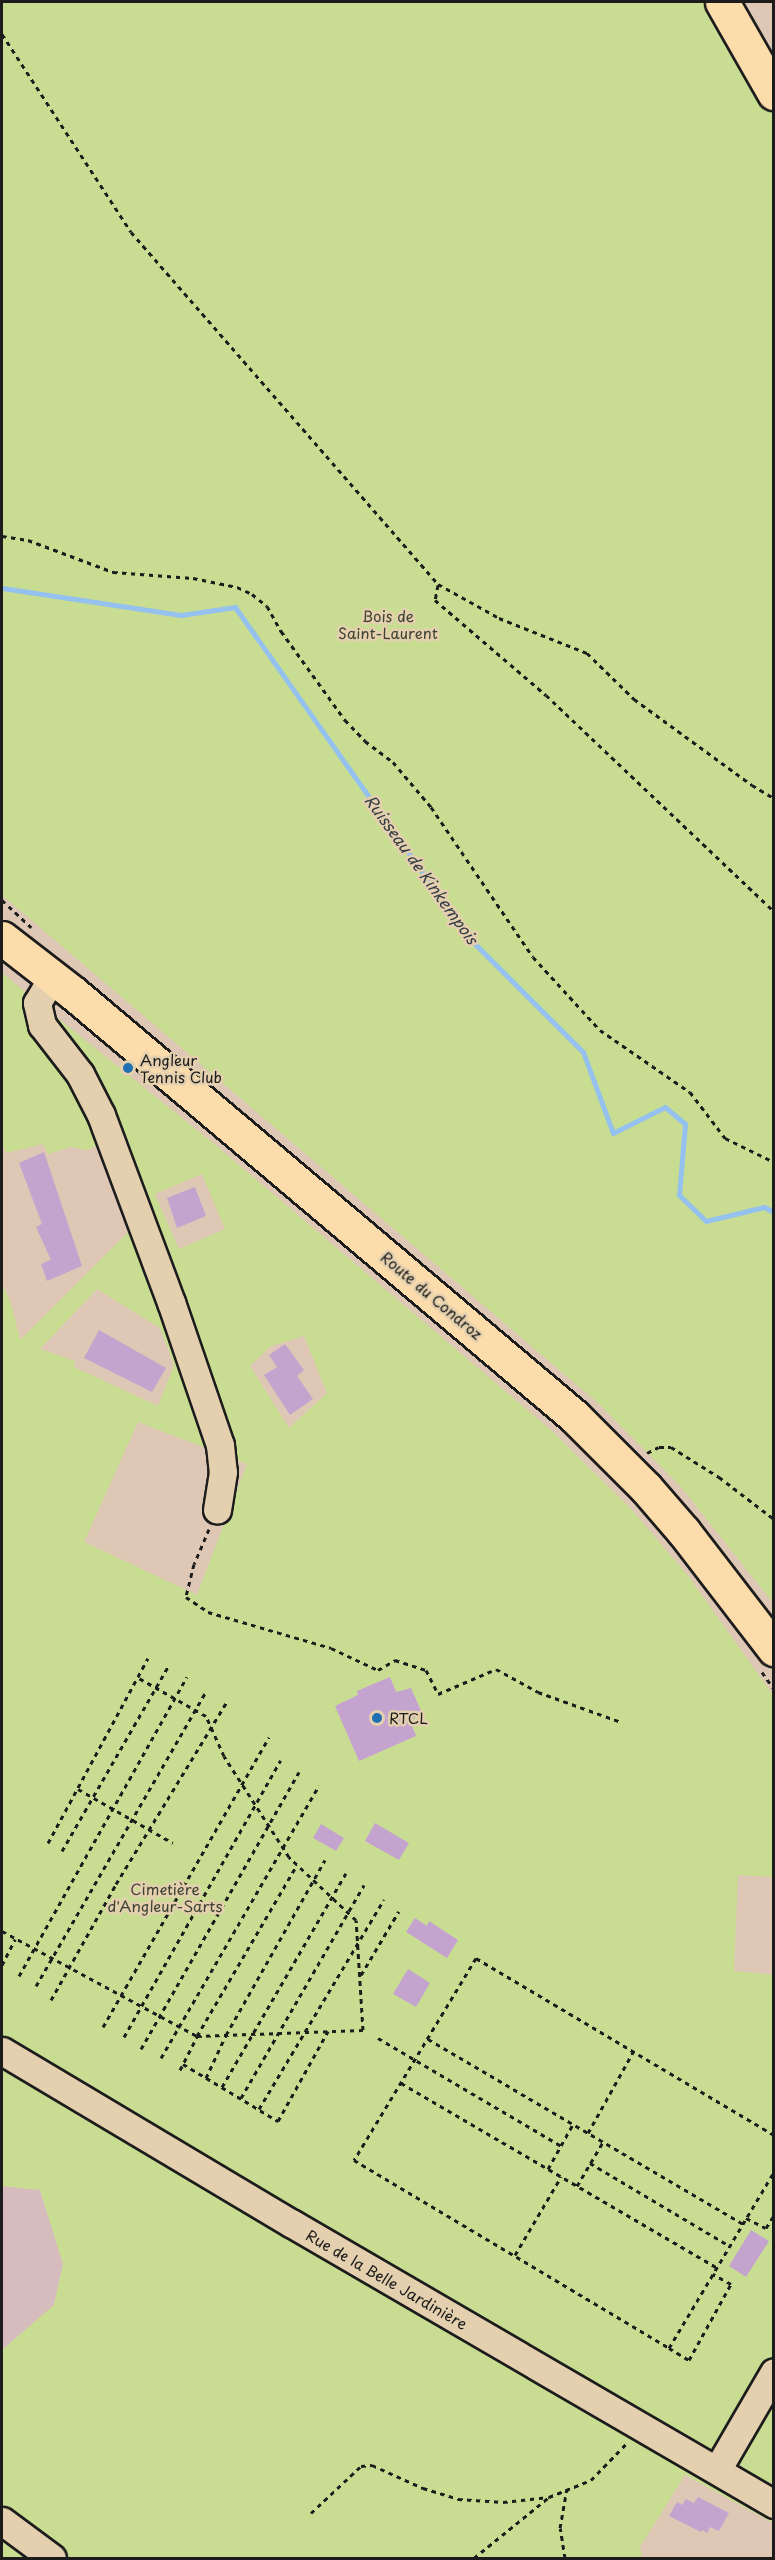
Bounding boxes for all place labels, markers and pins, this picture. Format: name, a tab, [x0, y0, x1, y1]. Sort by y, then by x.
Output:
place label: Angleur Tennis Club	[140, 1050, 221, 1085]
marker: Angleur Tennis Club	[121, 1061, 135, 1075]
place label: RTCL	[389, 1709, 428, 1727]
marker: RTCL	[370, 1711, 384, 1725]

